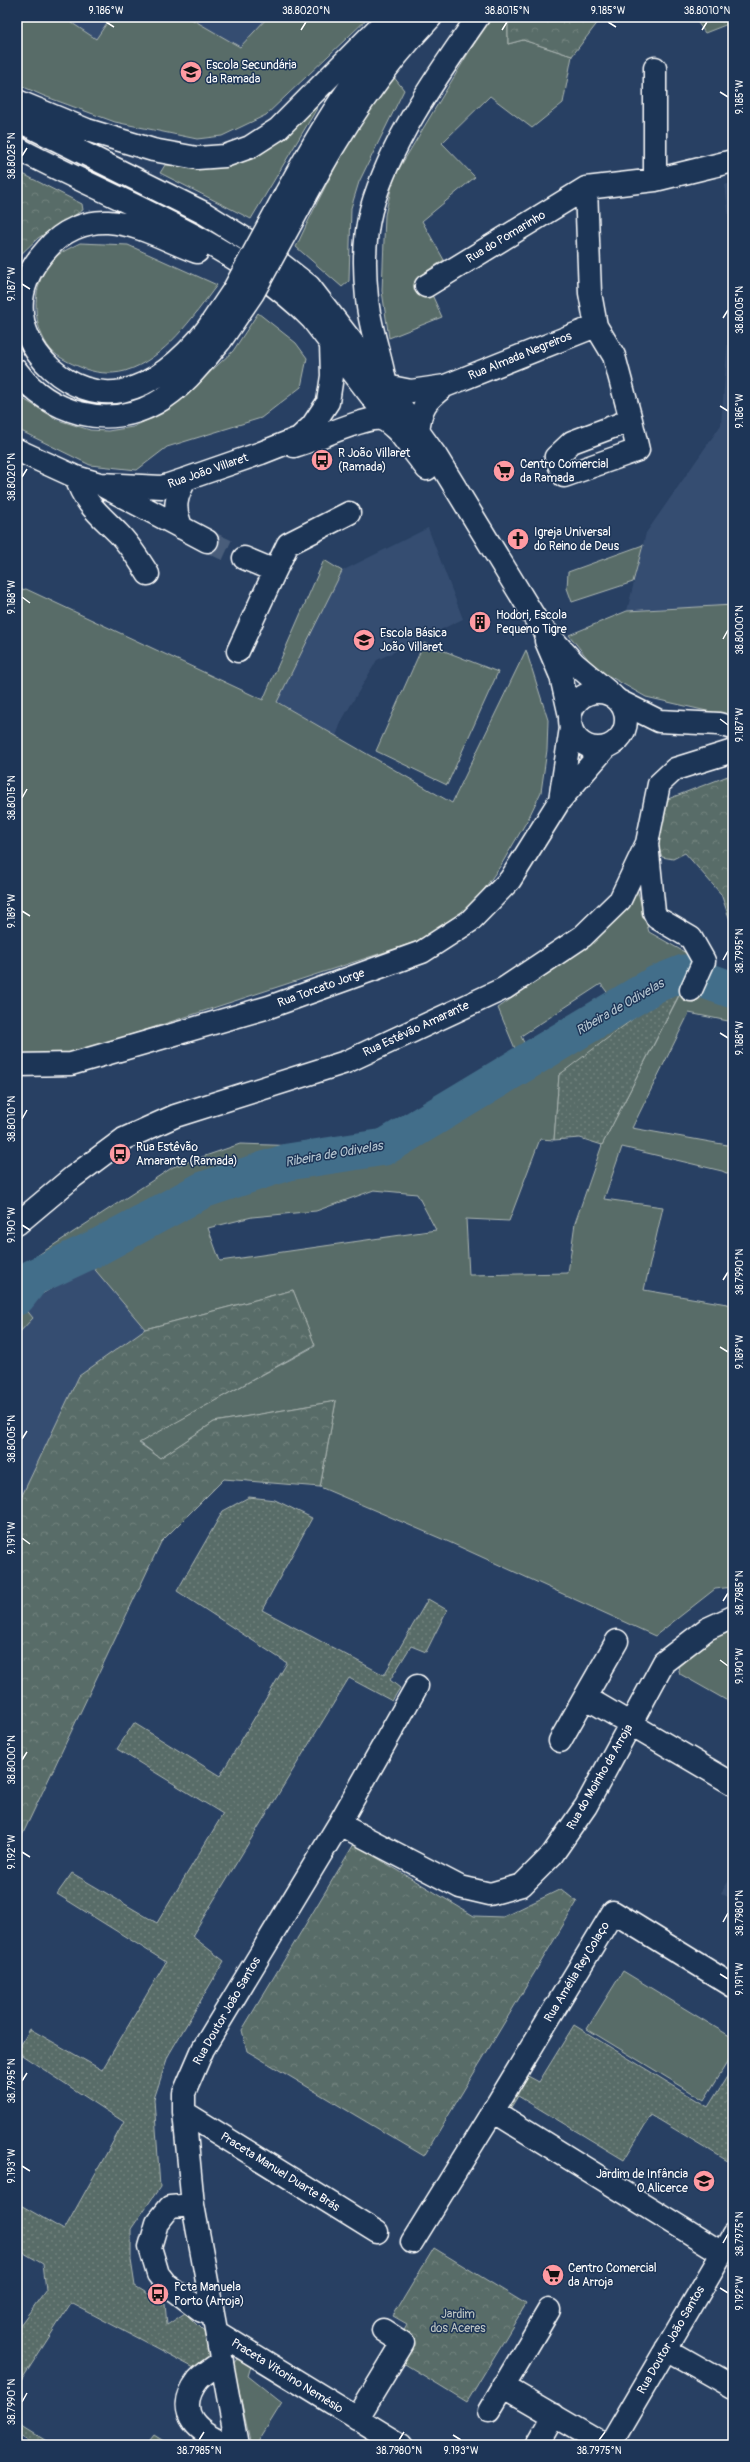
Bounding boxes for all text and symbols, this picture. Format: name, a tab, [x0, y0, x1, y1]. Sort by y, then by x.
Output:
text: 9.186°W	[88, 5, 124, 17]
text: 38.8020°N	[282, 5, 330, 17]
text: 38.8015°N	[484, 5, 530, 17]
text: 9.185°W	[591, 5, 626, 17]
text: 38.8010°N	[684, 5, 731, 17]
place label: Escola Secundária da Ramada	[206, 58, 297, 87]
school or university icon: Escola Secundária da Ramada	[178, 59, 204, 85]
text: 9.185°W	[734, 79, 746, 114]
text: 38.8025°N	[6, 132, 18, 179]
street label: Rua do Pomarinho	[464, 207, 549, 267]
text: 9.187°W	[6, 266, 18, 301]
text: 38.8005°N	[734, 286, 746, 334]
street label: Rua Almada Negreiros	[466, 328, 574, 384]
text: 9.186°W	[734, 393, 746, 429]
place label: R João Villaret (Ramada)	[338, 446, 411, 475]
bus stop icon: R João Villaret (Ramada)	[309, 447, 335, 473]
street label: Rua João Villaret	[166, 450, 250, 492]
text: 38.8020°N	[6, 453, 18, 501]
place label: Centro Comercial da Ramada	[520, 457, 609, 486]
supermarket icon: Centro Comercial da Ramada	[491, 458, 517, 484]
place label: Igreja Universal do Reino de Deus	[534, 525, 620, 554]
church icon: Igreja Universal do Reino de Deus	[505, 526, 531, 552]
text: 9.188°W	[6, 579, 18, 614]
text: 38.8000°N	[734, 605, 746, 655]
place label: Hodori, Escola Pequeno Tigre	[496, 608, 567, 637]
building icon: Hodori, Escola Pequeno Tigre	[467, 609, 493, 635]
place label: Escola Básica João Villaret	[380, 626, 447, 655]
school or university icon: Escola Básica João Villaret	[351, 627, 377, 653]
text: 9.187°W	[734, 707, 746, 742]
text: 38.8015°N	[6, 775, 18, 821]
text: 9.189°W	[6, 893, 18, 928]
text: 38.7995°N	[734, 928, 746, 973]
street label: Rua Torcato Jorge	[275, 965, 367, 1011]
water label: Ribeira de Odivelas	[573, 974, 669, 1039]
street label: Rua Estêvão Amarante	[361, 998, 472, 1060]
text: 9.188°W	[734, 1020, 746, 1055]
text: 38.8010°N	[6, 1095, 18, 1142]
water label: Ribeira de Odivelas	[284, 1137, 386, 1170]
place label: Rua Estêvão Amarante (Ramada)	[136, 1140, 238, 1169]
bus stop icon: Rua Estêvão Amarante (Ramada)	[107, 1141, 133, 1167]
text: 9.190°W	[6, 1206, 18, 1243]
text: 38.7990°N	[734, 1249, 746, 1295]
text: 9.189°W	[734, 1334, 746, 1369]
text: 38.8005°N	[6, 1415, 18, 1463]
text: 9.191°W	[6, 1521, 18, 1555]
text: 38.7985°N	[734, 1570, 746, 1615]
text: 9.190°W	[734, 1647, 746, 1684]
street label: Rua do Moinho da Arroja	[564, 1721, 637, 1832]
text: 38.8000°N	[6, 1735, 18, 1785]
text: 9.192°W	[6, 1834, 18, 1869]
text: 38.7980°N	[734, 1890, 746, 1936]
street label: Rua Amélia Rey Colaço	[541, 1919, 613, 2025]
street label: Rua Doutor João Santos	[190, 1954, 264, 2068]
text: 9.191°W	[734, 1962, 746, 1996]
text: 38.7995°N	[6, 2058, 18, 2103]
street label: Praceta Manuel Duarte Brás	[218, 2129, 343, 2215]
text: 9.193°W	[6, 2148, 18, 2183]
place label: Jardim de Infância O Alicerce	[596, 2167, 688, 2196]
school or university icon: Jardim de Infância O Alicerce	[691, 2168, 717, 2194]
text: 38.7975°N	[734, 2211, 746, 2257]
place label: Centro Comercial da Arroja	[568, 2261, 657, 2290]
supermarket icon: Centro Comercial da Arroja	[540, 2262, 566, 2288]
text: 9.192°W	[734, 2275, 746, 2310]
place label: Pcta Manuela Porto (Arroja)	[174, 2280, 244, 2309]
bus stop icon: Pcta Manuela Porto (Arroja)	[145, 2281, 171, 2307]
street label: Rua Doutor João Santos	[634, 2283, 708, 2397]
park label: Jardim dos Aceres	[430, 2307, 486, 2336]
street label: Praceta Vitorino Nemésio	[228, 2335, 346, 2417]
text: 38.7990°N	[6, 2379, 18, 2425]
text: 38.7985°N	[177, 2445, 222, 2457]
text: 38.7980°N	[376, 2445, 422, 2457]
text: 9.193°W	[444, 2445, 479, 2457]
text: 38.7975°N	[576, 2445, 622, 2457]

